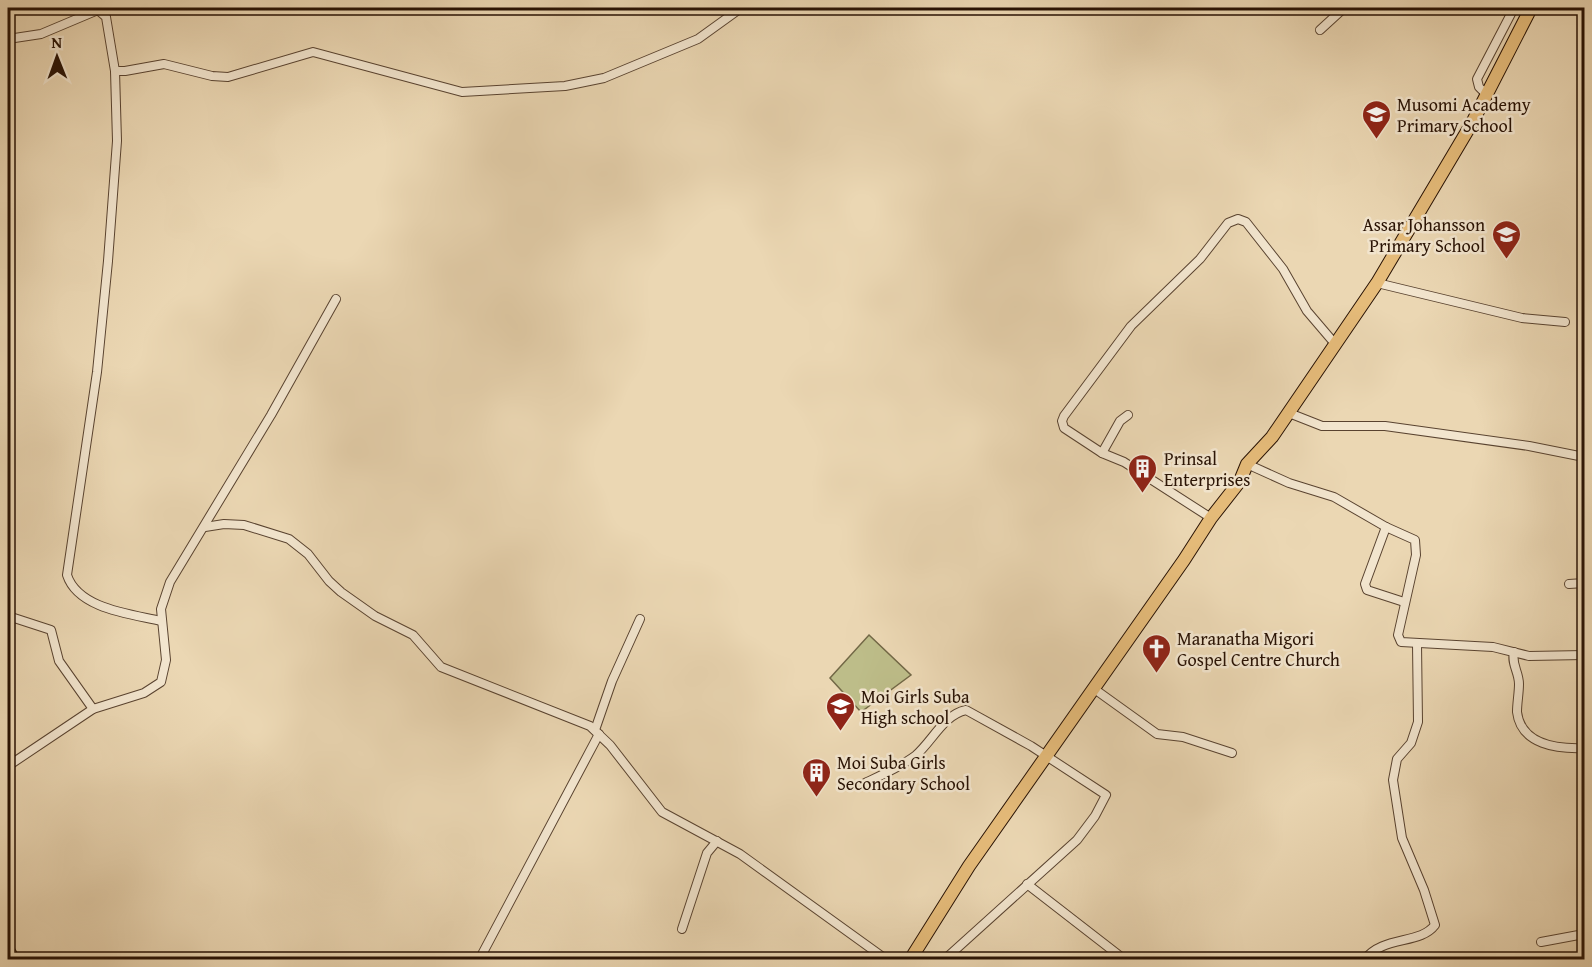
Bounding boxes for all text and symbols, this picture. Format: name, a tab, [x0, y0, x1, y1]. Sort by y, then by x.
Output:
north arrow	[27, 27, 87, 87]
text: N	[51, 30, 63, 54]
place label: Musomi Academy Primary School	[1397, 91, 1531, 139]
school or university icon: Musomi Academy Primary School	[1360, 98, 1392, 140]
place label: Assar Johansson Primary School	[1363, 211, 1485, 259]
school or university icon: Assar Johansson Primary School	[1490, 218, 1522, 260]
place label: Prinsal Enterprises	[1164, 445, 1250, 493]
building icon: Prinsal Enterprises	[1127, 452, 1159, 494]
place label: Maranatha Migori Gospel Centre Church	[1177, 625, 1340, 673]
church icon: Maranatha Migori Gospel Centre Church	[1140, 632, 1172, 674]
place label: Moi Girls Suba High school	[861, 683, 970, 731]
school or university icon: Moi Girls Suba High school	[824, 690, 856, 732]
place label: Moi Suba Girls Secondary School	[837, 749, 970, 797]
building icon: Moi Suba Girls Secondary School	[800, 756, 832, 798]

